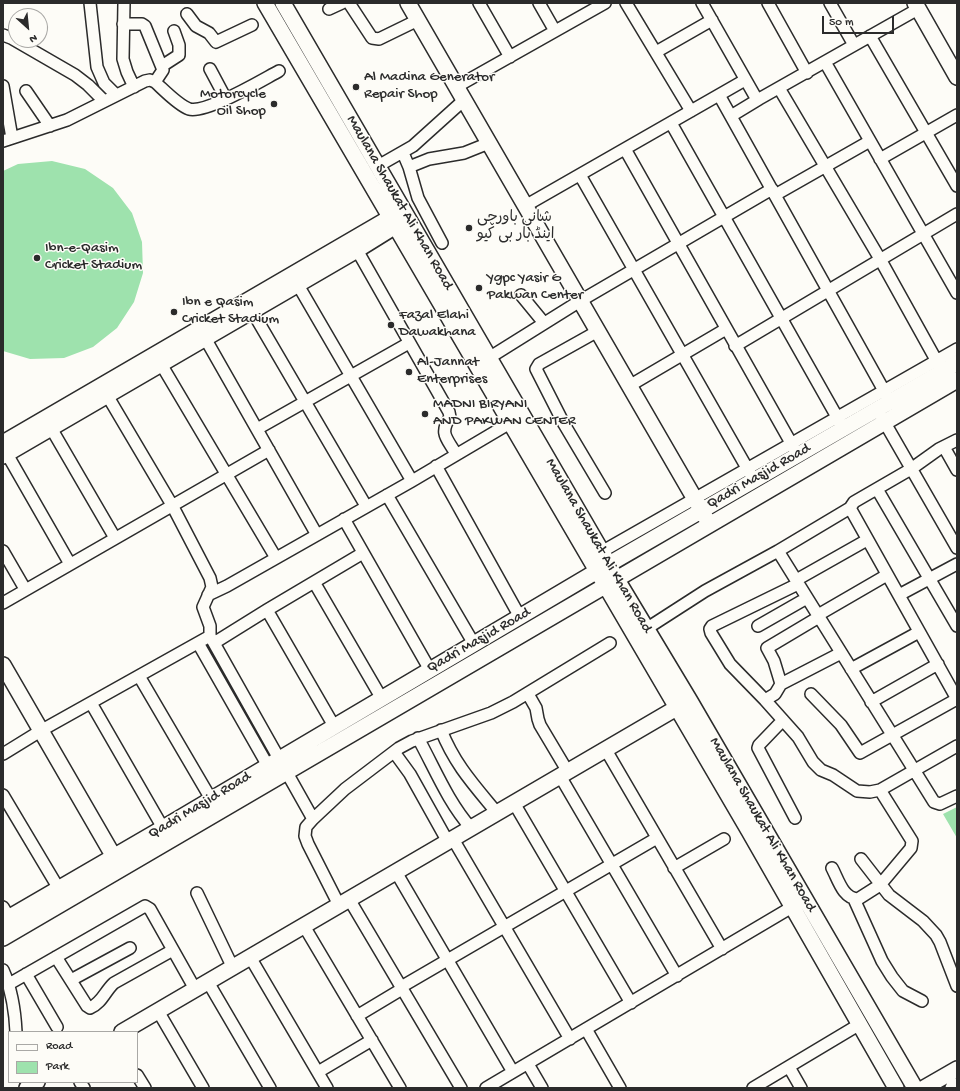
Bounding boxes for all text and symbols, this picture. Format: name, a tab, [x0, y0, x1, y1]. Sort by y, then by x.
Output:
north arrow	[8, 8, 48, 48]
scale bar	[824, 8, 896, 34]
text: 50 m	[829, 16, 854, 30]
text: N	[27, 31, 39, 45]
place label: Al Madina Generator Repair Shop	[364, 69, 494, 104]
marker: Al Madina Generator Repair Shop	[351, 82, 361, 92]
place label: Motorcycle Oil Shop	[200, 86, 266, 121]
marker: Motorcycle Oil Shop	[269, 99, 279, 109]
street label: Maulana Shaukat Ali Khan Road	[342, 113, 456, 293]
place label: شانی باورچی اینڈ بار بی کیو	[477, 210, 555, 245]
marker: شانی باورچی اینڈ بار بی کیو	[464, 223, 474, 233]
place label: Ibn-e-Qasim Cricket Stadium	[45, 240, 142, 275]
marker: Ibn-e-Qasim Cricket Stadium	[32, 253, 42, 263]
place label: Ygpc Yasir G Pakwan Center	[487, 270, 583, 305]
marker: Ygpc Yasir G Pakwan Center	[474, 283, 484, 293]
place label: Ibn e Qasim Cricket Stadium	[182, 294, 279, 329]
marker: Ibn e Qasim Cricket Stadium	[169, 307, 179, 317]
place label: Fazal Elahi Dawakhana	[399, 307, 476, 342]
marker: Fazal Elahi Dawakhana	[386, 320, 396, 330]
place label: Al-Jannat Enterprises	[417, 354, 487, 389]
marker: Al-Jannat Enterprises	[404, 367, 414, 377]
place label: MADNI BIRYANI AND PAKWAN CENTER	[433, 396, 576, 431]
marker: MADNI BIRYANI AND PAKWAN CENTER	[420, 409, 430, 419]
street label: Qadri Masjid Road	[704, 440, 814, 514]
street label: Maulana Shaukat Ali Khan Road	[541, 456, 655, 636]
street label: Qadri Masjid Road	[424, 604, 534, 678]
street label: Maulana Shaukat Ali Khan Road	[705, 735, 819, 915]
street label: Qadri Masjid Road	[146, 768, 254, 844]
legend	[8, 1031, 138, 1083]
text: Road	[46, 1040, 72, 1054]
text: Park	[46, 1060, 69, 1074]

